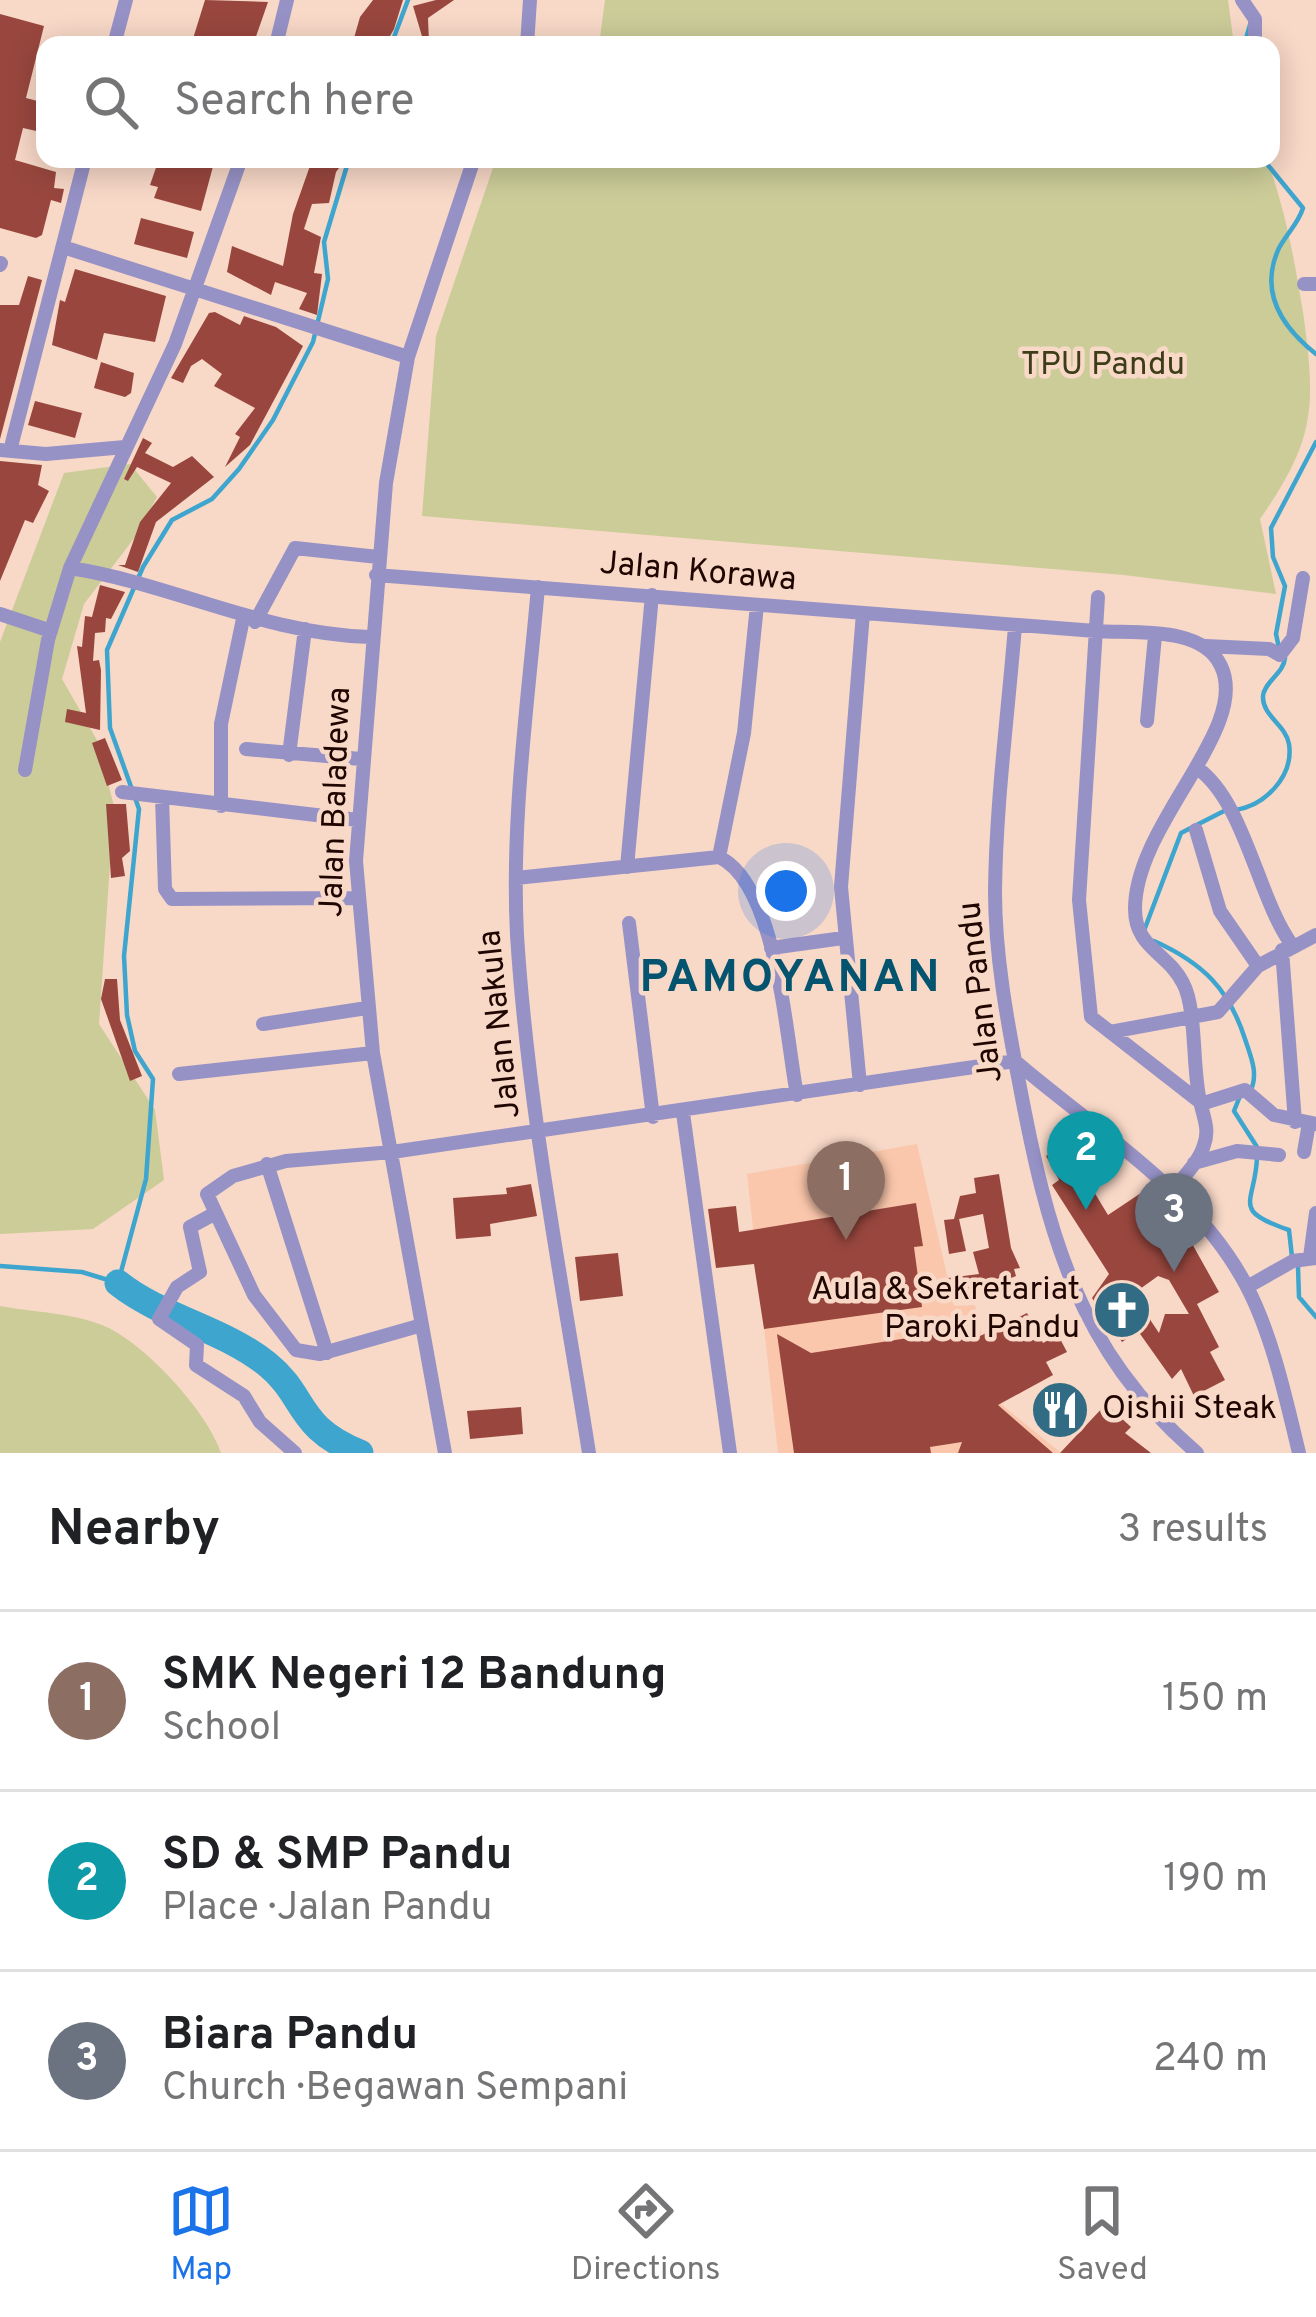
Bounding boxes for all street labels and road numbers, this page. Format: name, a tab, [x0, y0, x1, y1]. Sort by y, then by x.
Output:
street label: Jalan Korawa	[598, 543, 798, 603]
street label: Jalan Baladewa	[312, 686, 362, 918]
street label: Jalan Pandu	[950, 899, 1014, 1085]
street label: Jalan Nakula	[470, 928, 532, 1120]

